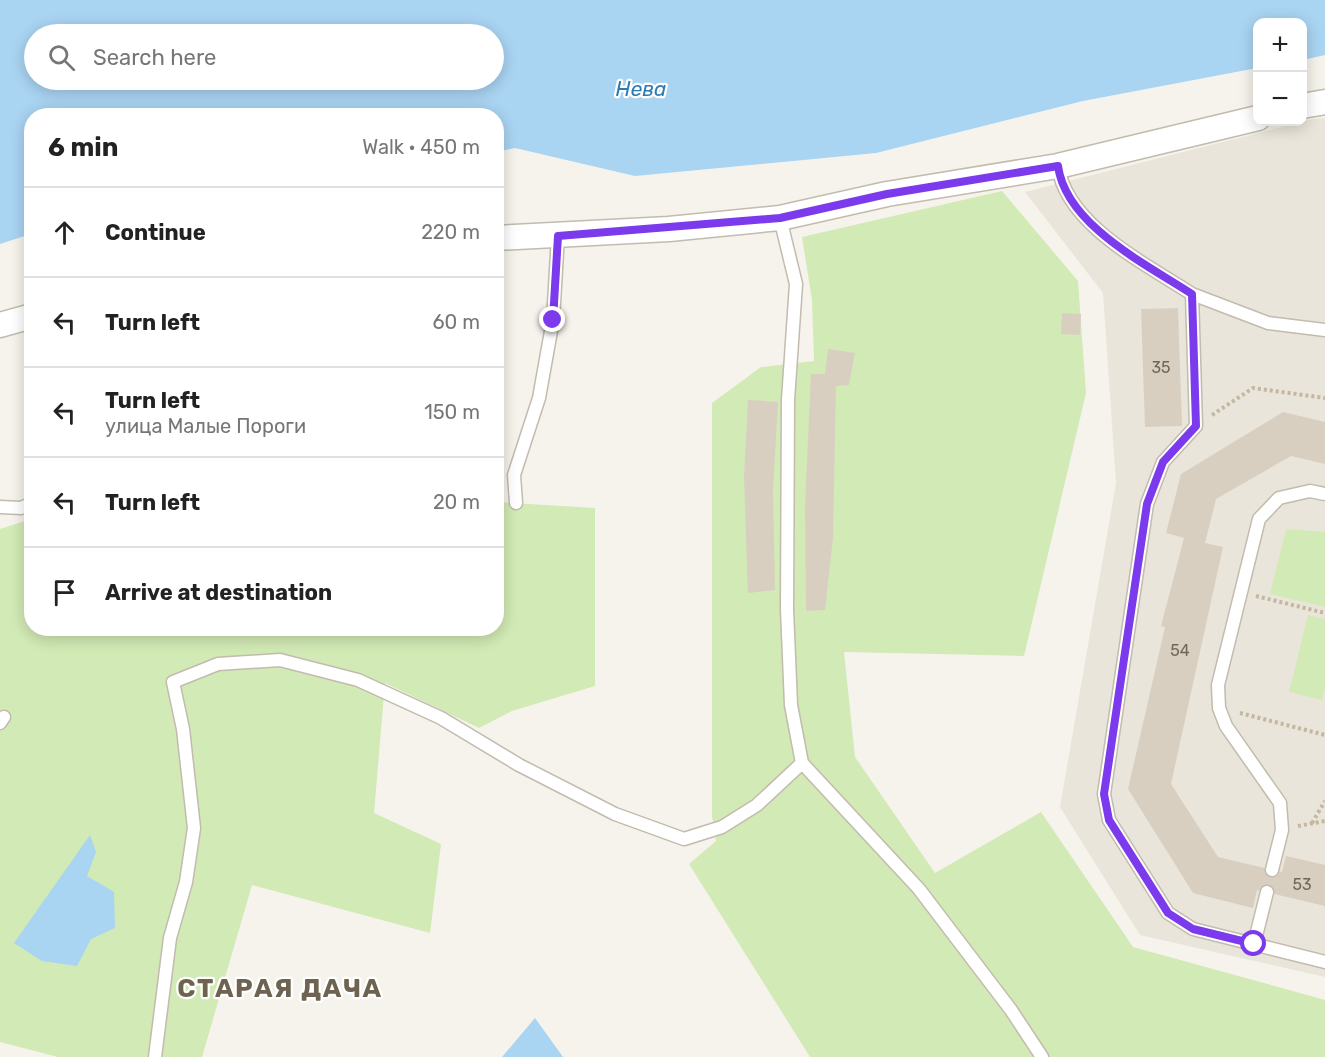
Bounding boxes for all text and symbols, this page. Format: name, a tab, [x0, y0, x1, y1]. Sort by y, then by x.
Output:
map controls	[1253, 18, 1307, 126]
button: +	[1253, 18, 1307, 72]
search box	[24, 24, 504, 90]
icon: search	[45, 41, 78, 74]
text: Search here	[93, 44, 216, 71]
button: −	[1253, 72, 1307, 126]
water label: Нева	[616, 76, 666, 101]
text: 6 min	[48, 132, 118, 163]
text: Walk · 450 m	[362, 135, 480, 159]
icon: ahead	[48, 216, 81, 249]
text: Continue	[105, 219, 206, 246]
text: 220 m	[421, 220, 480, 244]
icon: left	[48, 306, 81, 339]
route end	[539, 306, 565, 332]
text: Turn left	[105, 309, 200, 336]
text: 60 m	[433, 310, 480, 334]
house number: 35	[1151, 358, 1171, 377]
text: Turn left	[105, 387, 200, 414]
icon: left	[48, 396, 81, 429]
text: 150 m	[424, 400, 480, 424]
text: улица Малые Пороги	[105, 414, 306, 438]
icon: left	[48, 486, 81, 519]
text: Turn left	[105, 489, 200, 516]
text: 20 m	[433, 490, 480, 514]
icon: arrive	[48, 576, 81, 609]
text: Arrive at destination	[105, 579, 332, 606]
house number: 54	[1170, 641, 1190, 660]
house number: 53	[1292, 875, 1312, 894]
route start	[1240, 930, 1266, 956]
district label: СТАРАЯ ДАЧА	[177, 973, 383, 1004]

